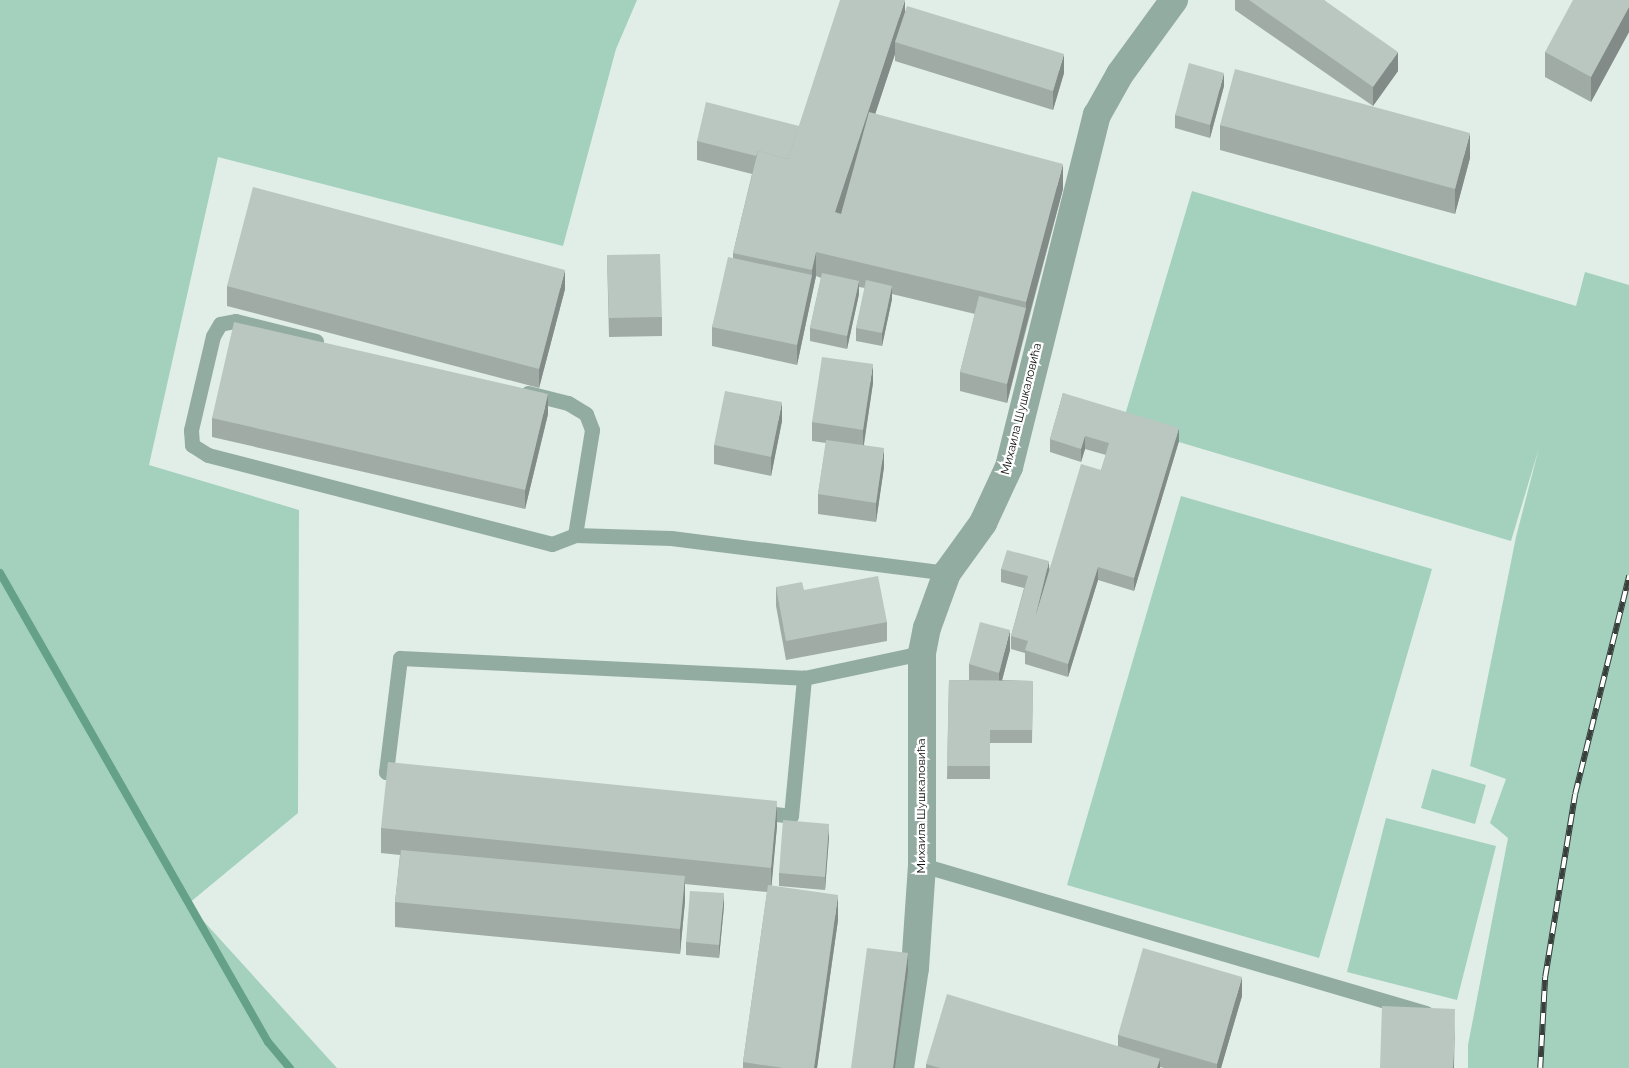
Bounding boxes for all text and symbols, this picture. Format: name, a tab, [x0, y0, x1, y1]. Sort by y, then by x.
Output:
street label: Михаила Шушкаловића	[999, 342, 1045, 476]
street label: Михаила Шушкаловића	[915, 738, 929, 874]

